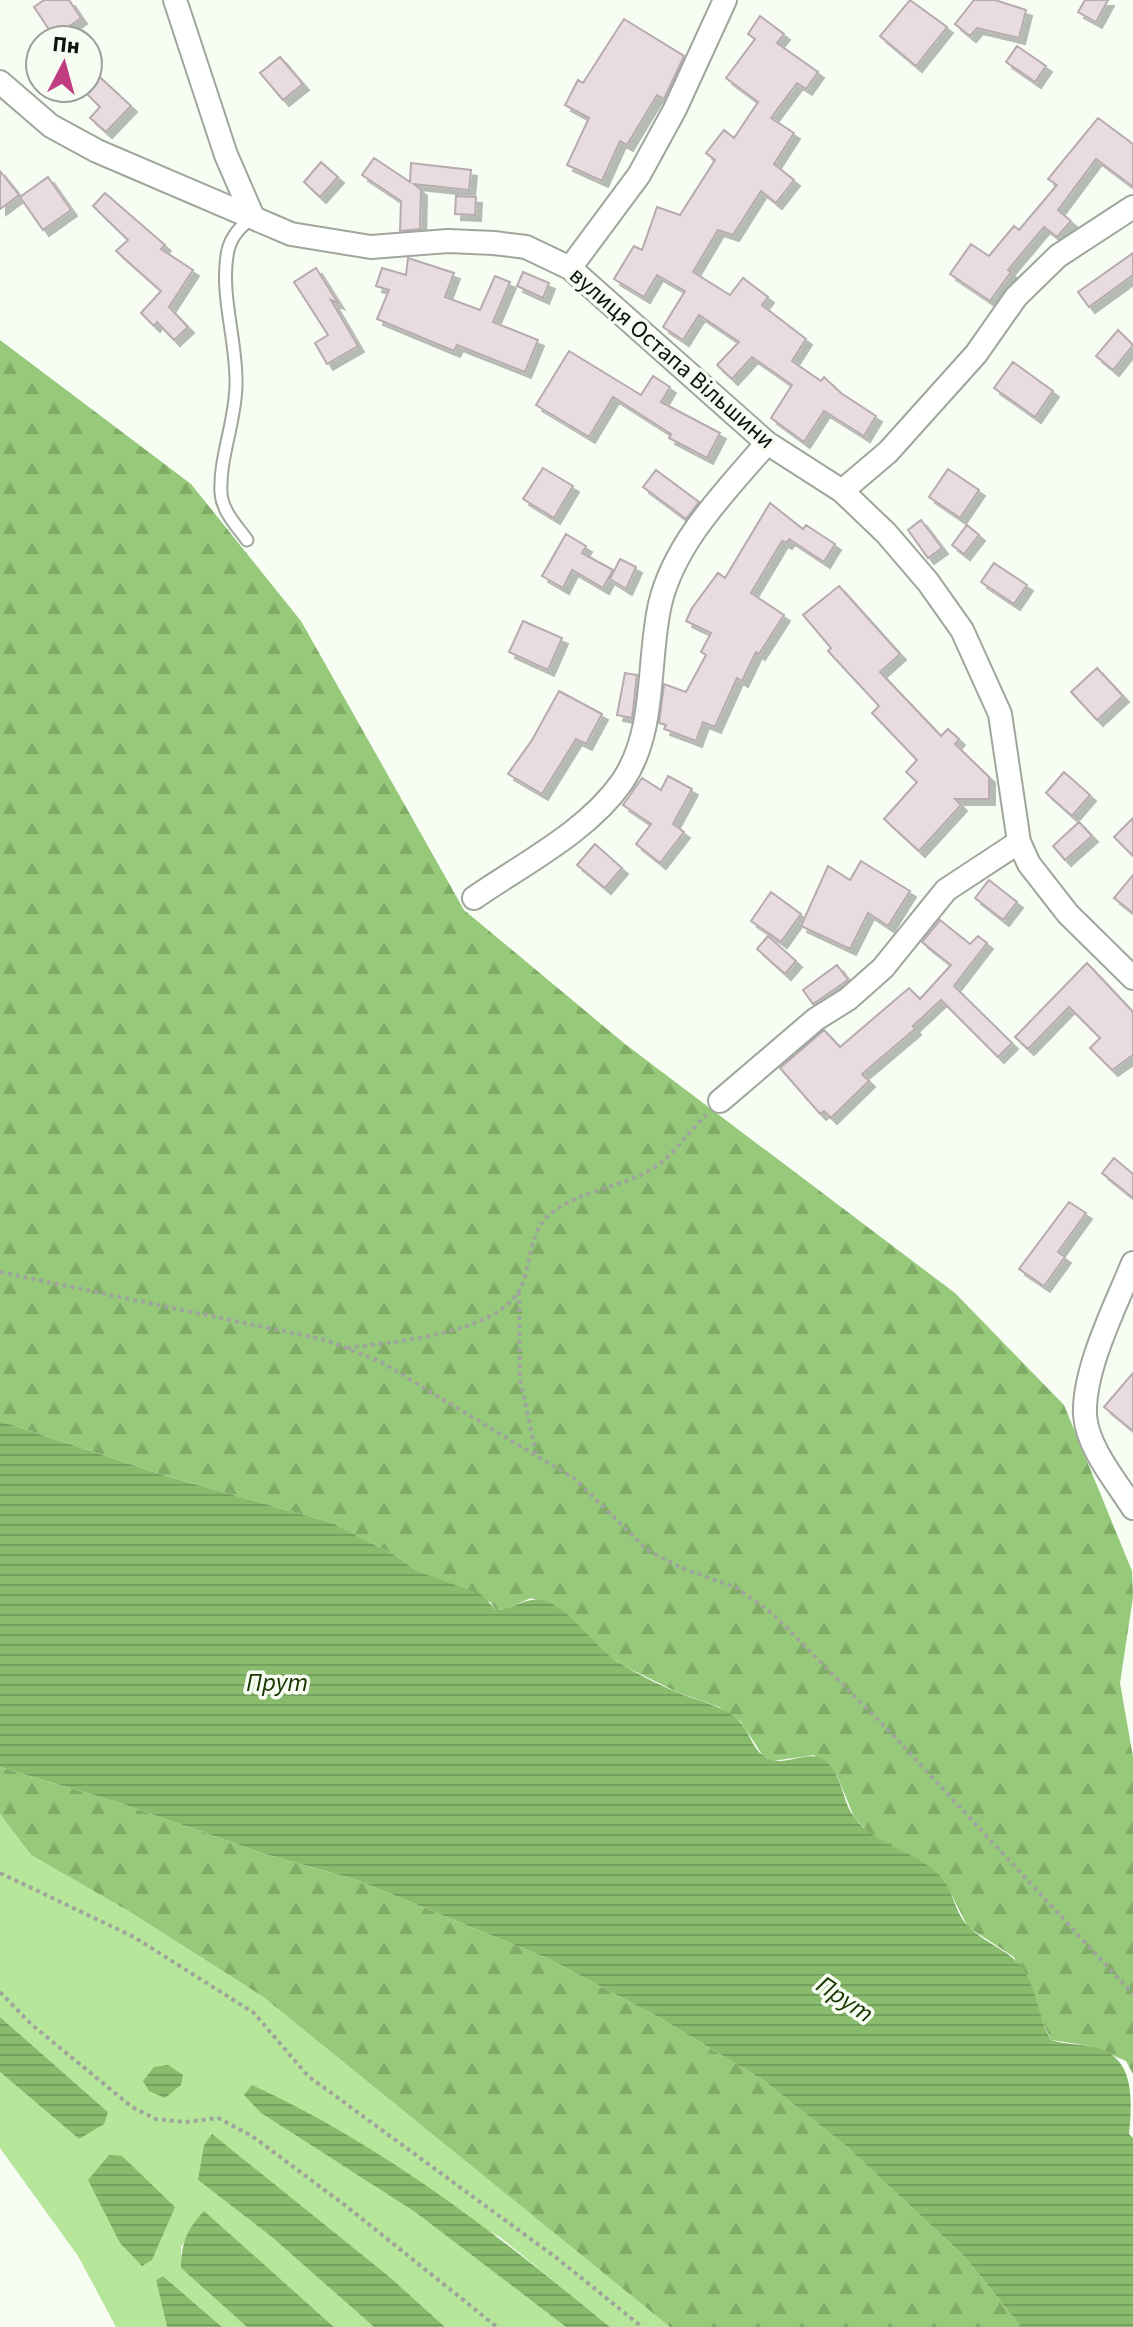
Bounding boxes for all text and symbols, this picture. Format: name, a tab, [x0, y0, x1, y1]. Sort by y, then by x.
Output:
north arrow	[24, 24, 104, 104]
text: Пн	[51, 28, 81, 62]
street label: вулиця Остапа Вільшини	[561, 259, 783, 457]
water label: Прут	[246, 1664, 308, 1701]
water label: Прут	[809, 1966, 881, 2032]

